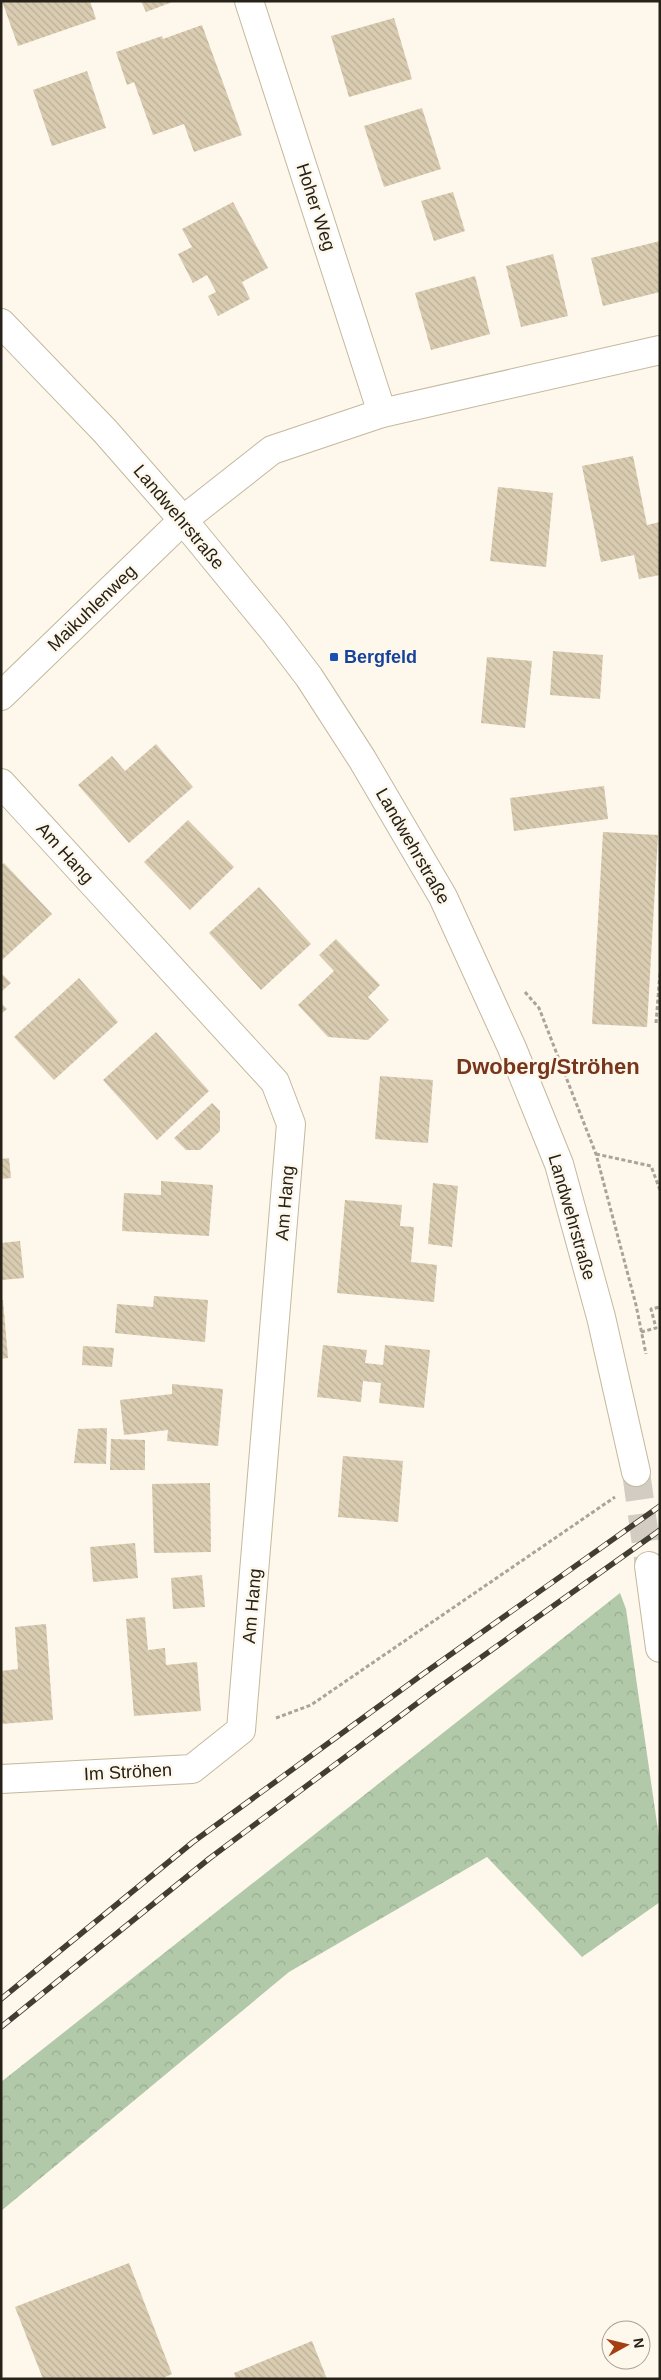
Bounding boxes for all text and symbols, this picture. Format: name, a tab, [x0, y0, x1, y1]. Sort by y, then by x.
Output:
street label: Hoher Weg	[292, 161, 340, 253]
street label: Landwehrstraße	[130, 461, 228, 573]
street label: Maikuhlenweg	[44, 561, 140, 655]
place label: Bergfeld	[344, 647, 417, 667]
marker: Bergfeld	[328, 651, 340, 663]
street label: Landwehrstraße	[372, 785, 454, 907]
street label: Am Hang	[32, 818, 98, 888]
district label: Dwoberg/Ströhen	[456, 1054, 640, 1079]
street label: Landwehrstraße	[544, 1152, 600, 1282]
street label: Am Hang	[272, 1165, 298, 1241]
street label: Am Hang	[239, 1568, 265, 1644]
street label: Im Ströhen	[84, 1760, 172, 1784]
north arrow	[601, 2320, 651, 2370]
text: N	[630, 2337, 648, 2349]

